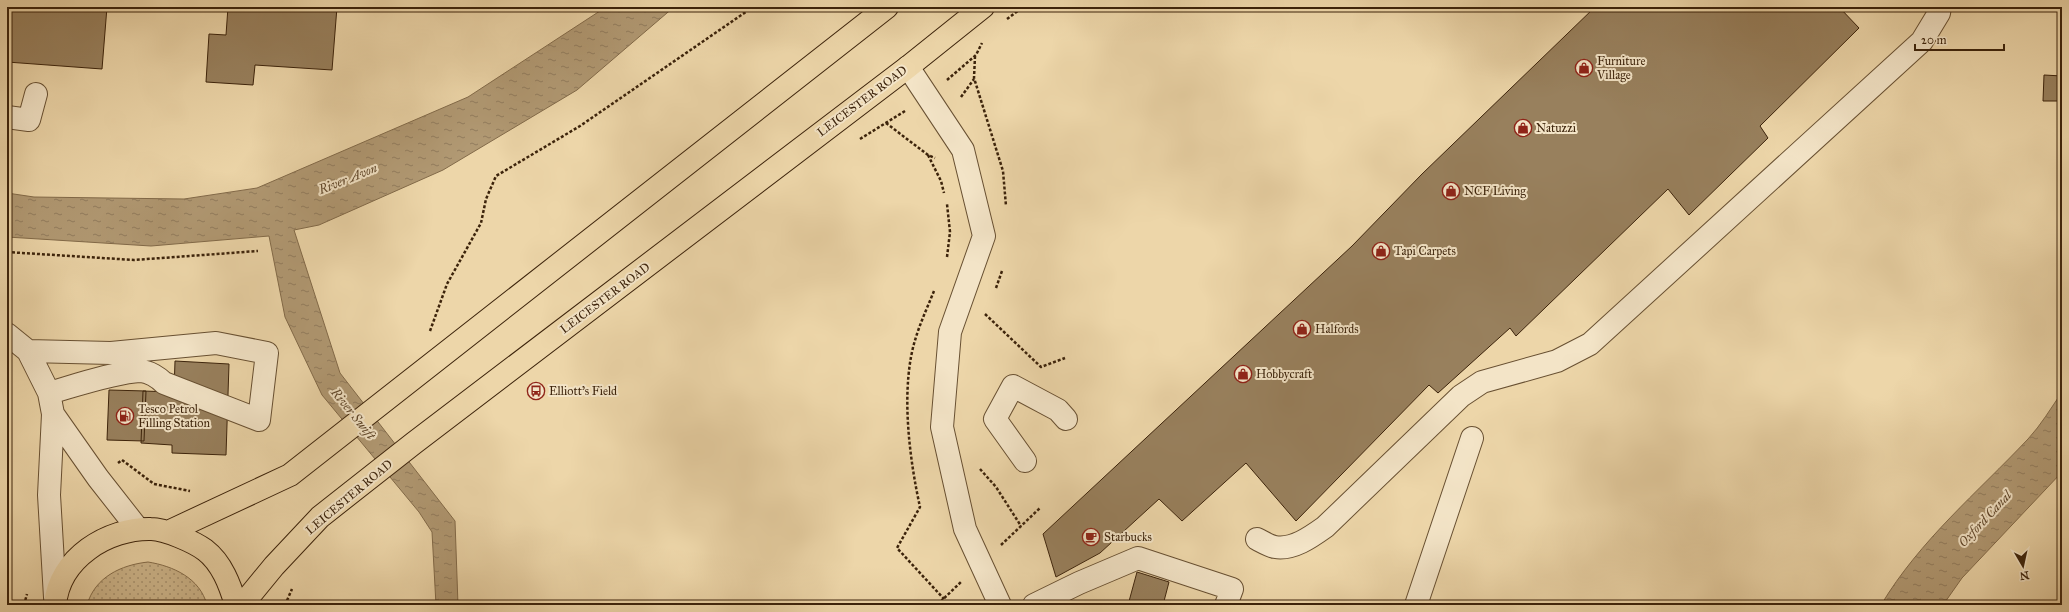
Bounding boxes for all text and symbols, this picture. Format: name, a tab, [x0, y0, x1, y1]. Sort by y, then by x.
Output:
scale bar	[1915, 26, 2004, 52]
text: 20 m	[1921, 33, 1947, 47]
place label: Furniture Village	[1596, 54, 1645, 83]
shop icon: Furniture Village	[1574, 58, 1594, 78]
street label: LEICESTER ROAD	[814, 63, 910, 139]
shop icon: Natuzzi	[1513, 118, 1533, 138]
place label: Natuzzi	[1536, 121, 1577, 135]
water label: River Avon	[315, 160, 380, 198]
shop icon: NCF Living	[1441, 181, 1461, 201]
place label: NCF Living	[1464, 184, 1526, 199]
shop icon: Tapi Carpets	[1371, 241, 1391, 261]
place label: Tapi Carpets	[1394, 244, 1456, 258]
street label: LEICESTER ROAD	[557, 260, 653, 336]
shop icon: Halfords	[1292, 319, 1312, 339]
place label: Halfords	[1315, 322, 1359, 336]
shop icon: Hobbycraft	[1233, 364, 1253, 384]
place label: Hobbycraft	[1256, 367, 1313, 381]
bus stop icon: Elliott's Field	[526, 381, 546, 401]
water label: River Swift	[327, 384, 379, 444]
place label: Elliott's Field	[549, 384, 617, 398]
place label: Tesco Petrol Filling Station	[138, 402, 210, 431]
fuel station icon: Tesco Petrol Filling Station	[115, 406, 135, 426]
street label: LEICESTER ROAD	[303, 457, 395, 537]
water label: Oxford Canal	[1955, 487, 2016, 550]
cafe icon: Starbucks	[1081, 527, 1101, 547]
place label: Starbucks	[1104, 530, 1152, 544]
north arrow	[2003, 546, 2043, 586]
text: N	[2018, 568, 2030, 583]

